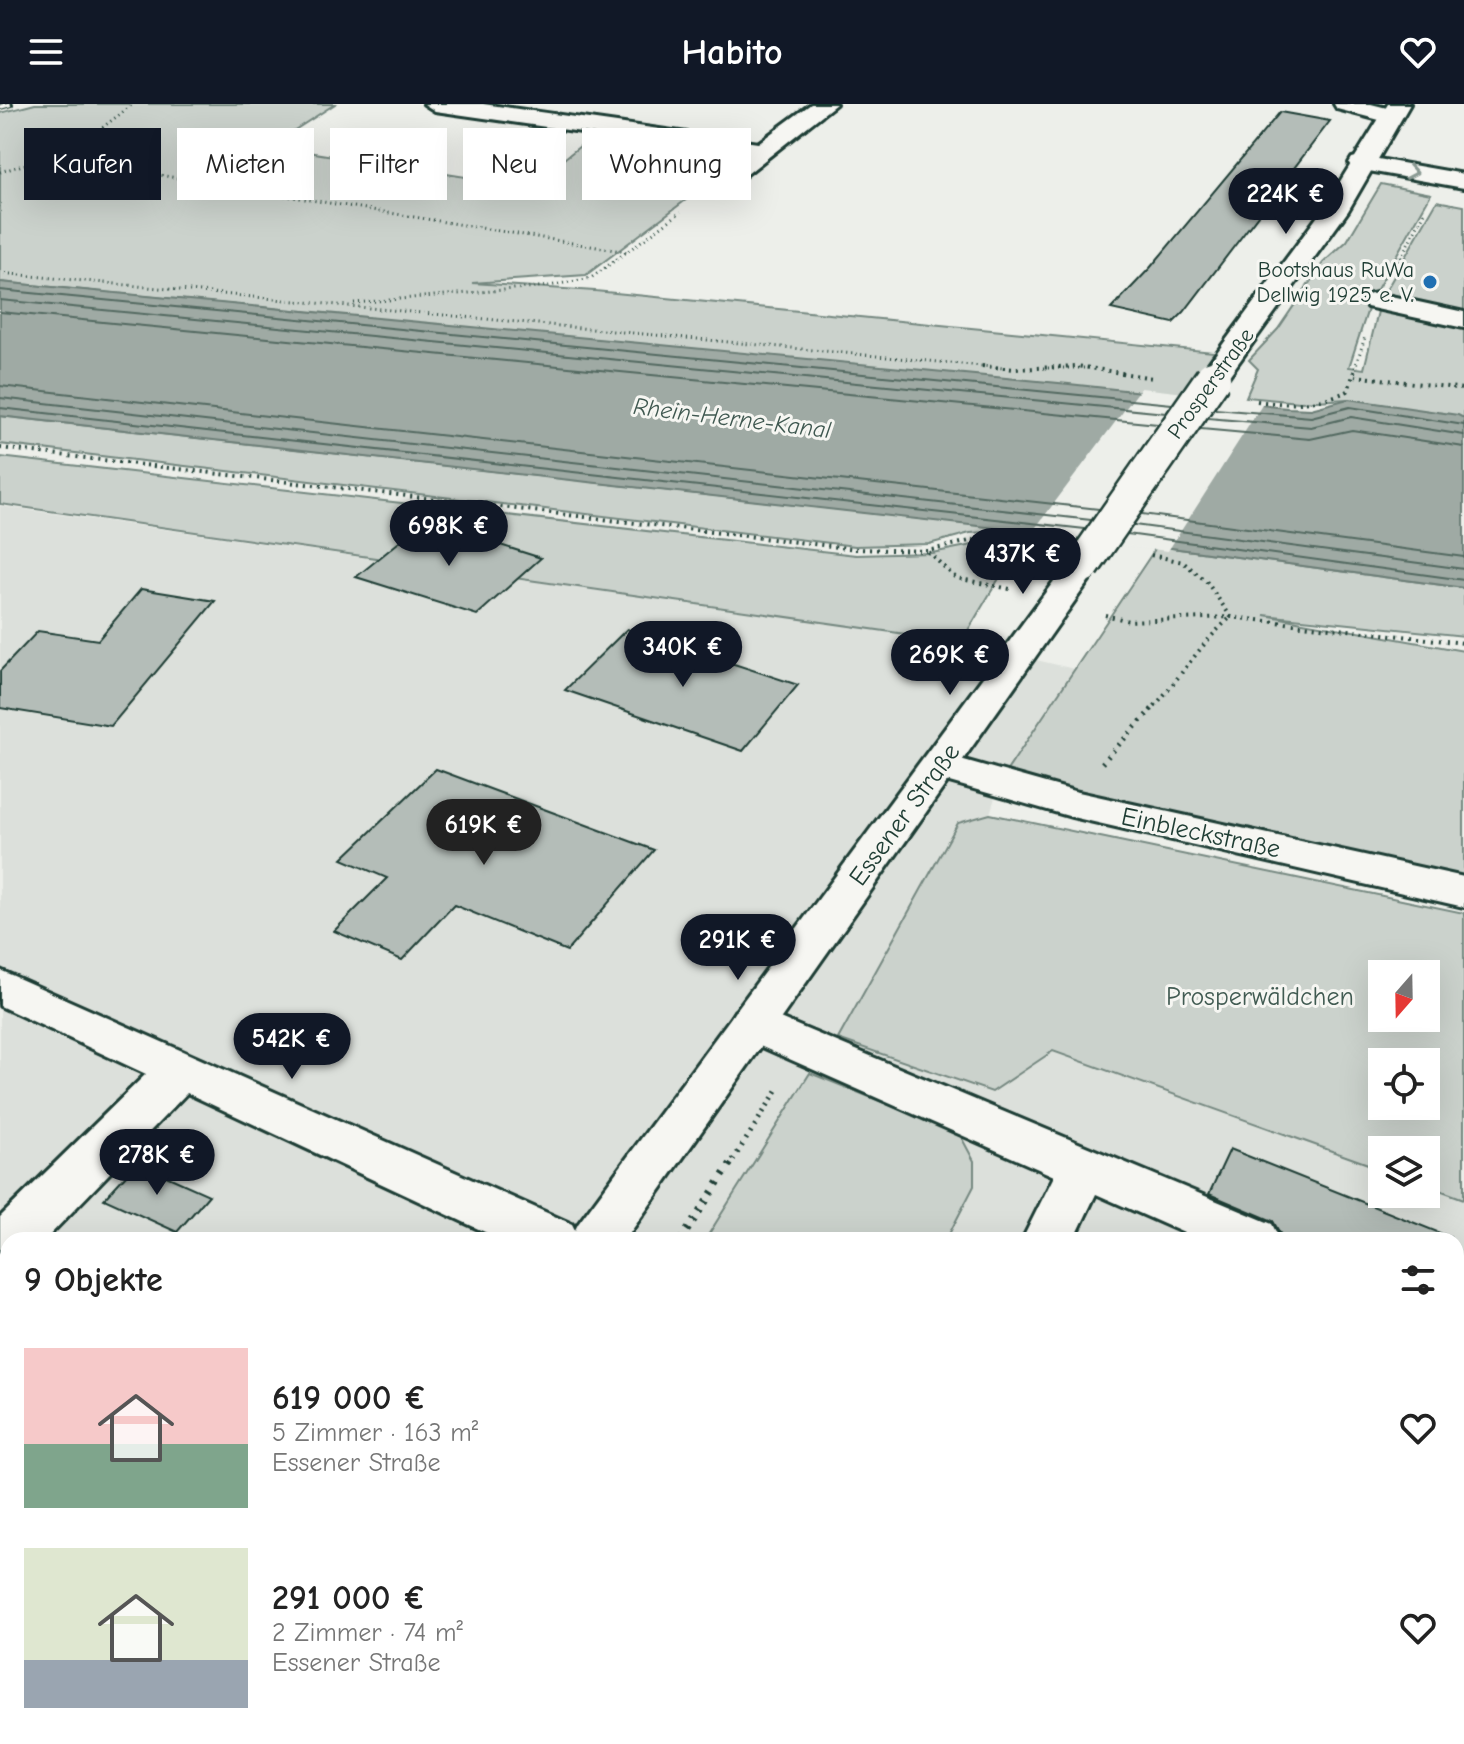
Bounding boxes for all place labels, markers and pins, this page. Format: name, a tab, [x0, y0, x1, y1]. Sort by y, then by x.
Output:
pin: 224K €	[1221, 168, 1351, 236]
place label: Bootshaus RuWa Dellwig 1925 e. V.	[1256, 257, 1414, 308]
marker: Bootshaus RuWa Dellwig 1925 e. V.	[1421, 273, 1439, 291]
pin: 698K €	[384, 500, 514, 568]
pin: 437K €	[958, 528, 1088, 596]
pin: 340K €	[618, 621, 748, 689]
pin: 269K €	[885, 629, 1015, 697]
pin: 619K €	[419, 799, 549, 867]
pin: 291K €	[673, 914, 803, 982]
pin: 542K €	[227, 1013, 357, 1081]
pin: 278K €	[92, 1129, 222, 1197]

